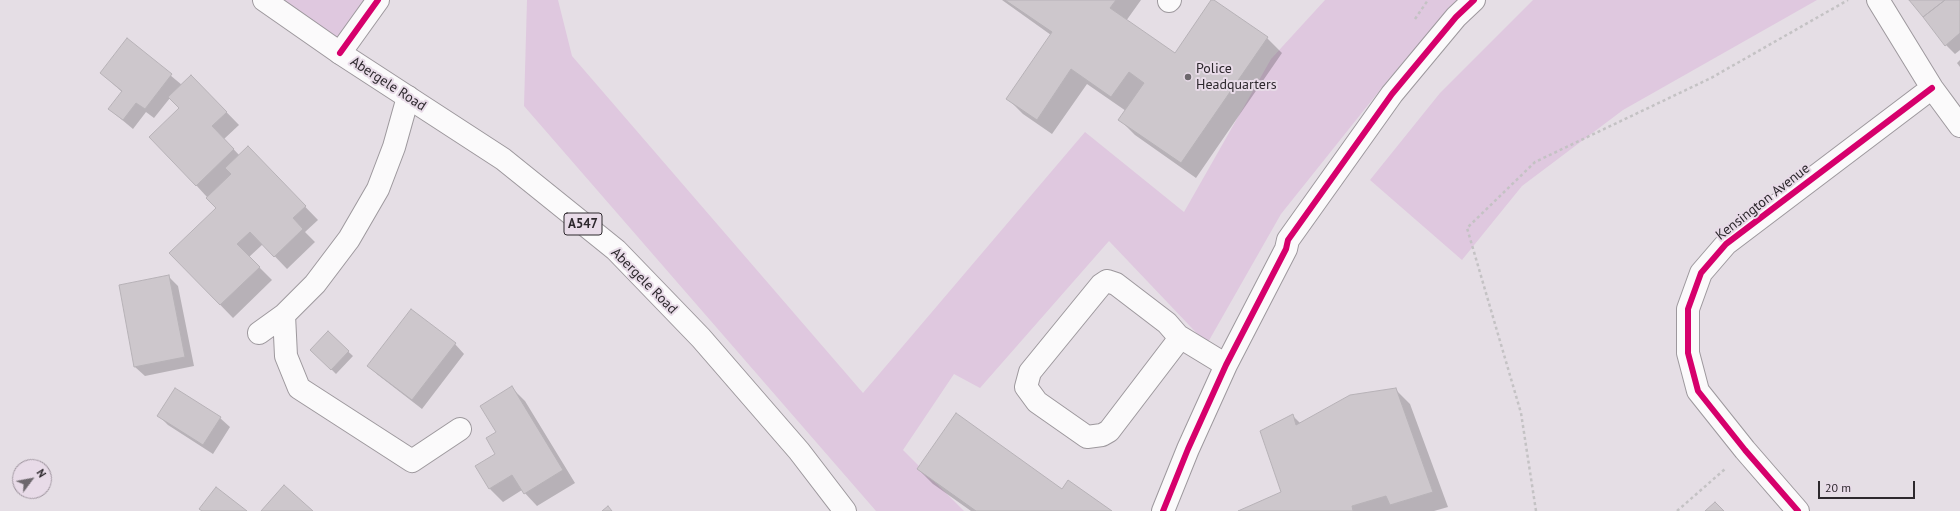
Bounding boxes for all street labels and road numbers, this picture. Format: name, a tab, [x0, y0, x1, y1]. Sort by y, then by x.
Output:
street label: Abergele Road	[347, 53, 429, 115]
street label: Kensington Avenue	[1713, 160, 1813, 244]
road number: A547	[564, 213, 602, 235]
street label: Abergele Road	[607, 244, 681, 318]

